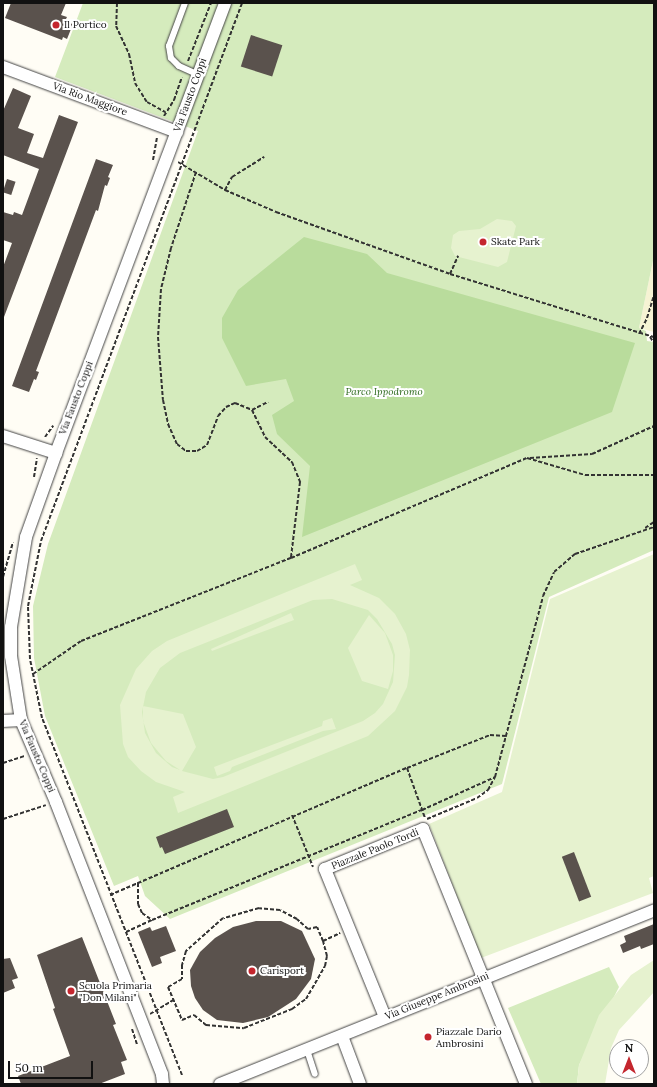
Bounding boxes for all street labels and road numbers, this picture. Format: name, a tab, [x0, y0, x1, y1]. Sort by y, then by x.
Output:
street label: Via Fausto Coppi	[171, 56, 209, 134]
street label: Via Rio Maggiore	[51, 80, 129, 118]
street label: Via Fausto Coppi	[56, 360, 96, 436]
street label: Via Fausto Coppi	[16, 718, 58, 794]
street label: Piazzale Paolo Tordi	[330, 826, 420, 872]
street label: Via Giuseppe Ambrosini	[383, 970, 491, 1022]

